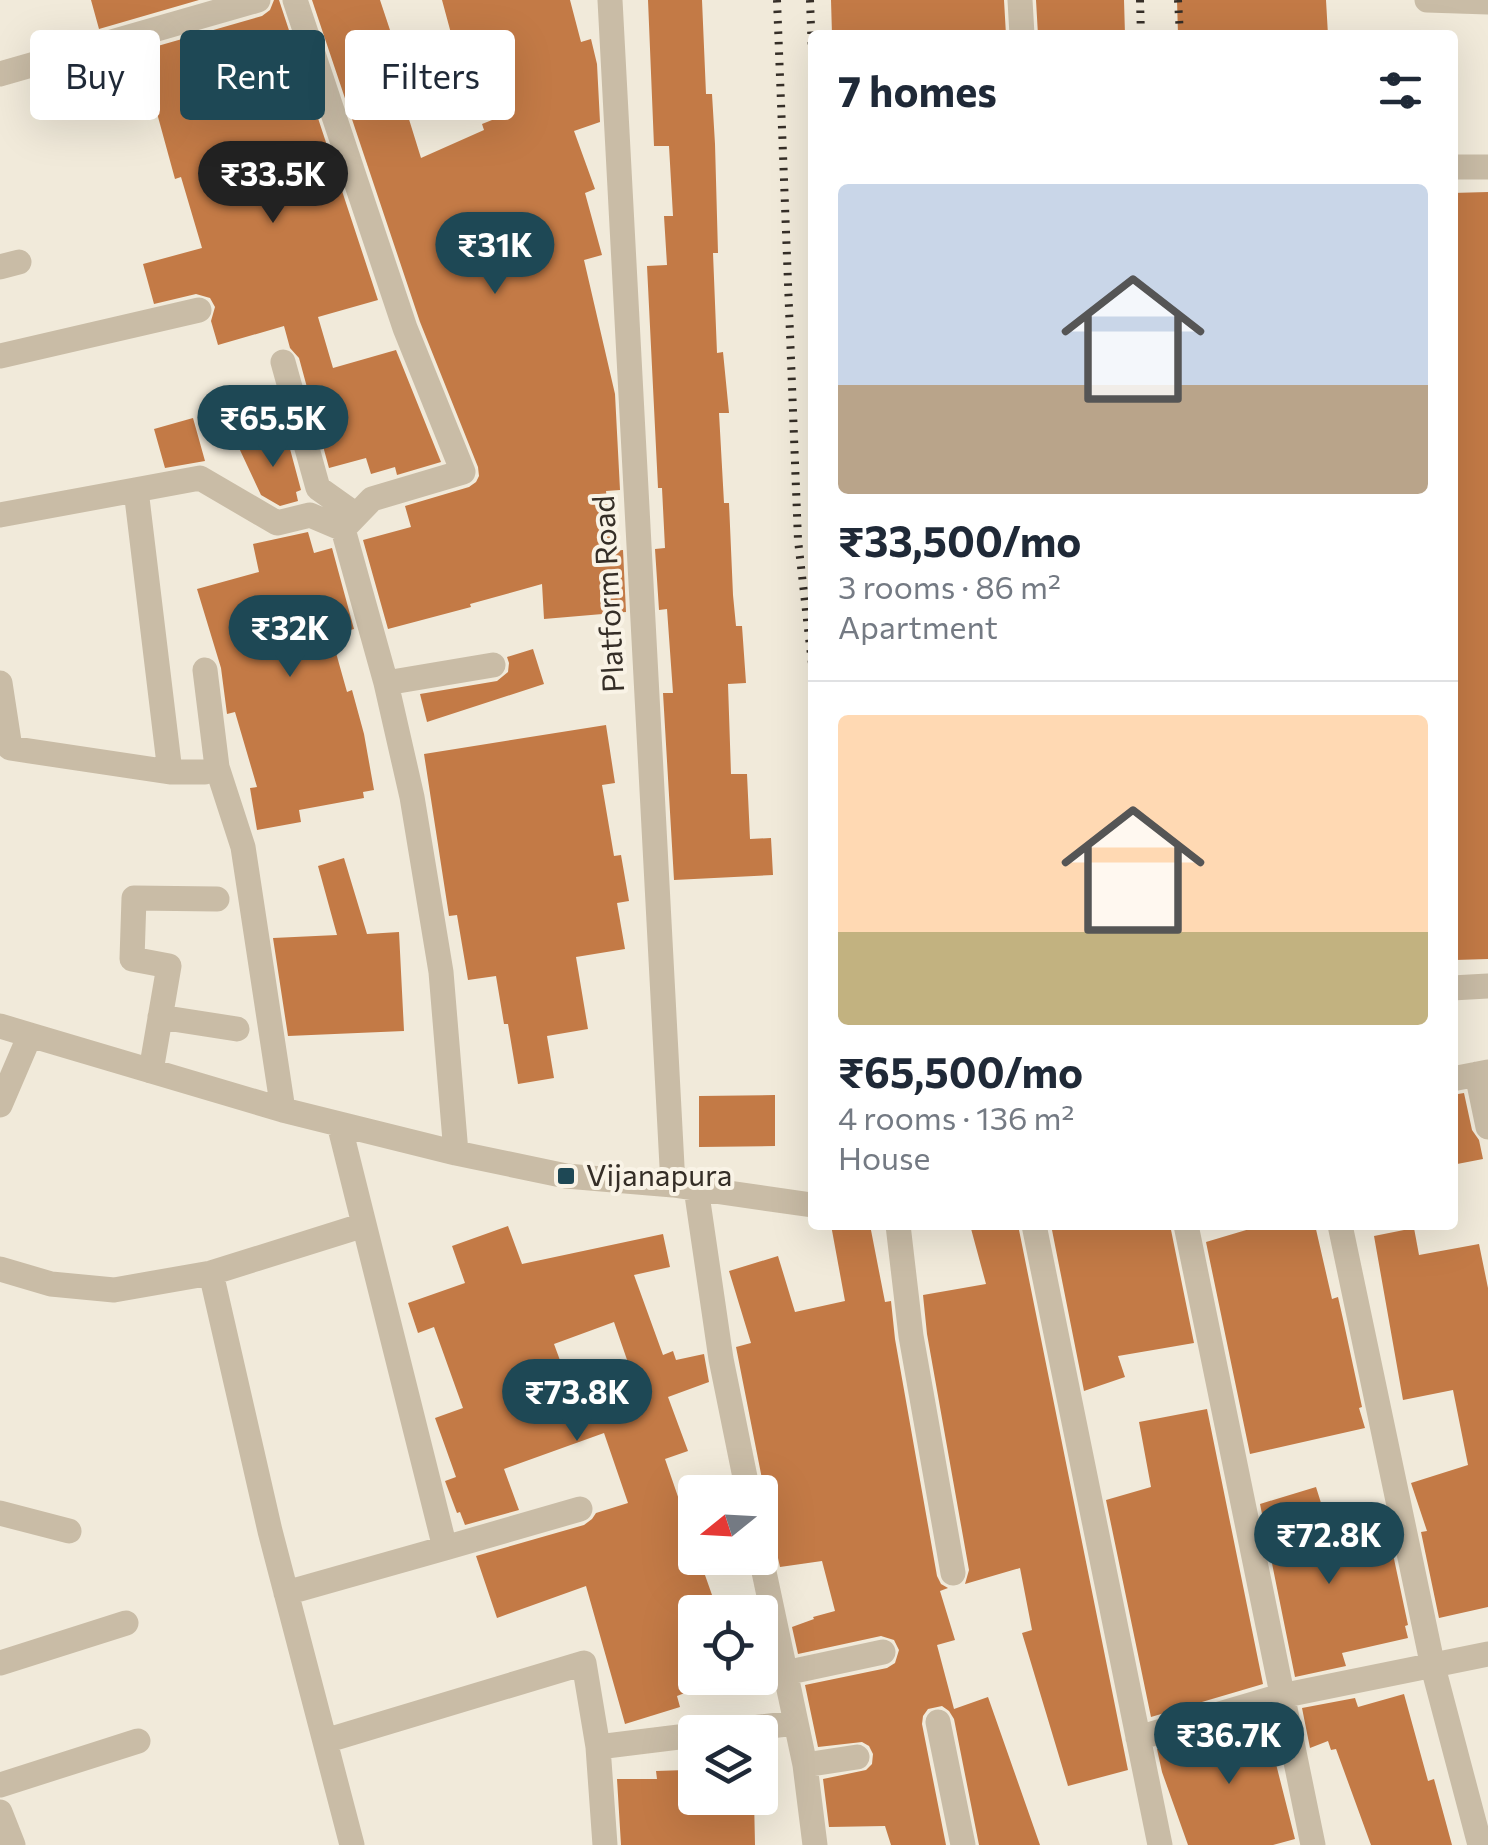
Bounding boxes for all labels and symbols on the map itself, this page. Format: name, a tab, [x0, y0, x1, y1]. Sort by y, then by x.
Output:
pin: ₹33.5K	[192, 141, 354, 226]
pin: ₹31K	[436, 212, 554, 297]
pin: ₹65.5K	[192, 385, 354, 470]
street label: Platform Road	[583, 495, 630, 694]
pin: ₹32K	[231, 595, 349, 680]
place label: Vijanapura	[586, 1155, 732, 1192]
marker: Vijanapura	[555, 1165, 577, 1187]
pin: ₹73.8K	[496, 1359, 658, 1444]
north arrow	[678, 1475, 778, 1575]
pin: ₹72.8K	[1248, 1502, 1410, 1587]
pin: ₹36.7K	[1148, 1702, 1310, 1787]

